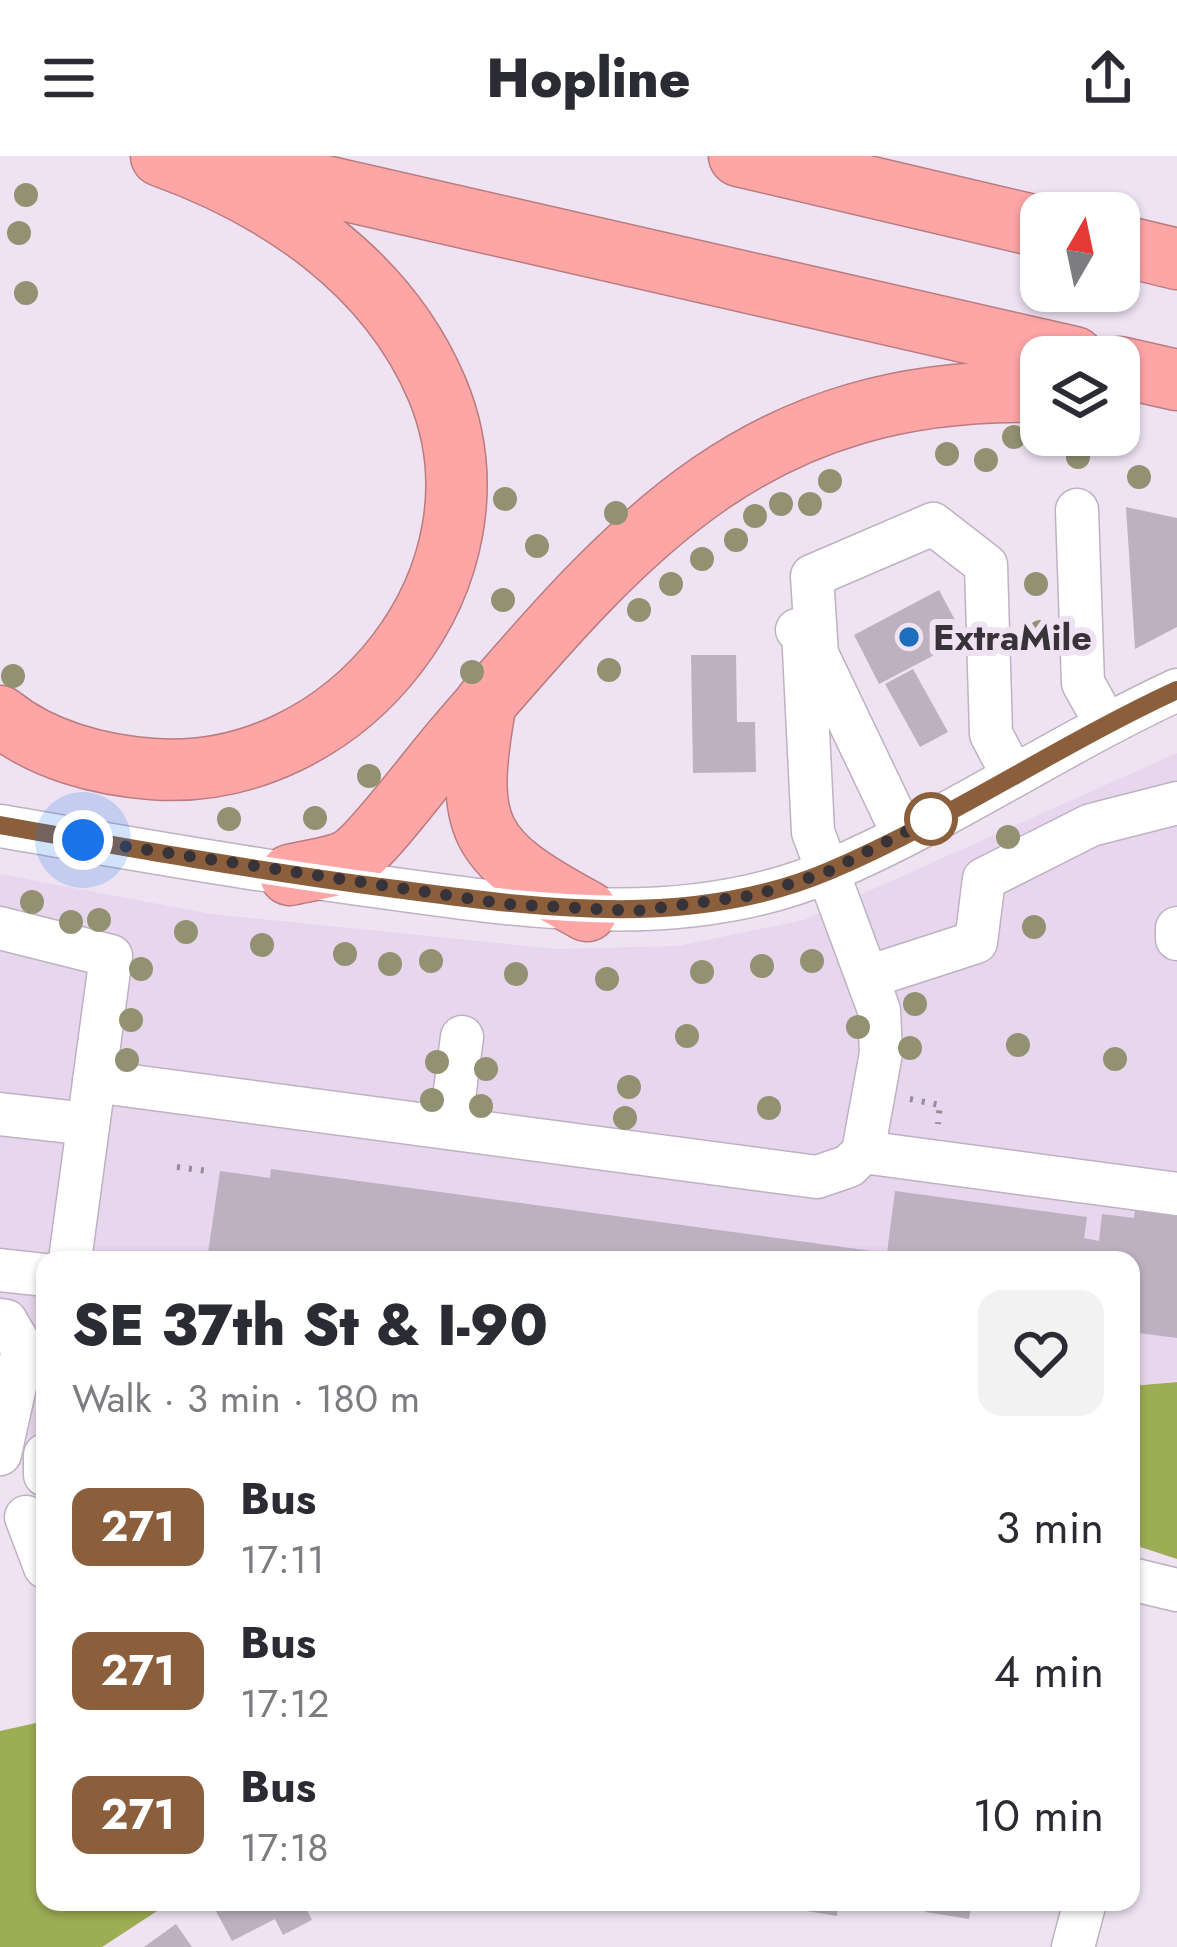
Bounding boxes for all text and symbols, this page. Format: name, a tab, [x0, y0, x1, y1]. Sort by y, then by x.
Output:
text: Hopline	[486, 39, 691, 117]
icon: menu	[36, 45, 102, 111]
icon: share	[1075, 45, 1141, 111]
north arrow	[1020, 192, 1140, 312]
map controls	[1020, 192, 1140, 456]
button: layers	[1020, 336, 1140, 456]
place label: ExtraMile	[933, 611, 1092, 663]
marker: ExtraMile	[896, 624, 922, 650]
unlabelled marker	[906, 794, 956, 844]
your location	[53, 810, 113, 870]
text: SE 37th St & I-90	[72, 1284, 548, 1366]
button: heart	[978, 1290, 1104, 1416]
text: Walk · 3 min · 180 m	[72, 1370, 420, 1427]
text: Bus	[240, 1466, 316, 1531]
text: 3 min	[996, 1495, 1104, 1560]
text: 271	[101, 1496, 175, 1557]
text: 17:11	[240, 1531, 325, 1588]
text: Bus	[240, 1610, 316, 1675]
text: 4 min	[994, 1639, 1104, 1704]
text: 271	[101, 1640, 175, 1701]
text: 17:12	[240, 1675, 329, 1732]
text: Bus	[240, 1754, 316, 1819]
text: 10 min	[973, 1783, 1104, 1848]
text: 271	[101, 1784, 175, 1845]
text: 17:18	[240, 1819, 329, 1876]

